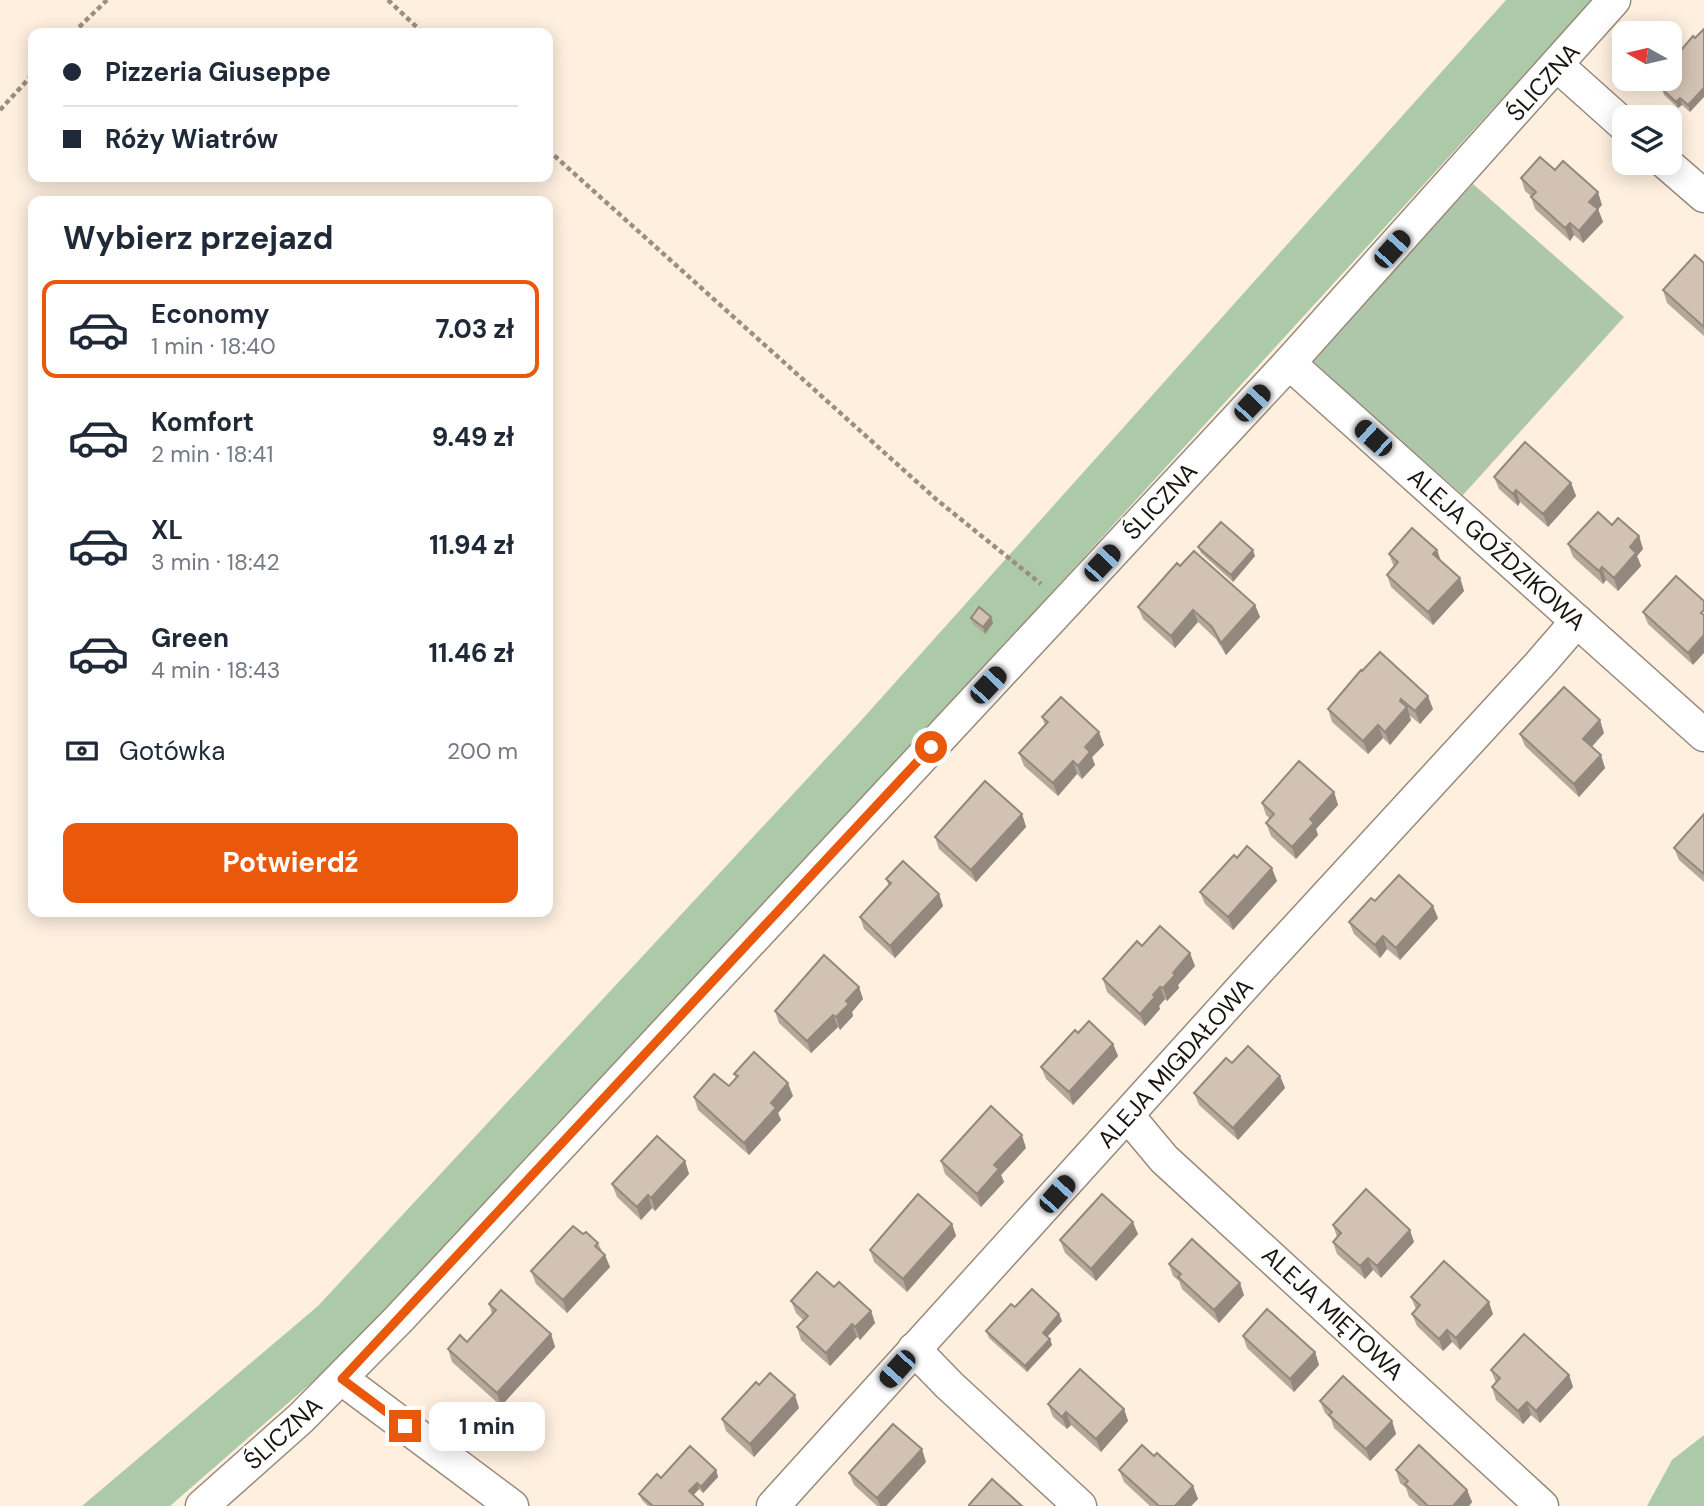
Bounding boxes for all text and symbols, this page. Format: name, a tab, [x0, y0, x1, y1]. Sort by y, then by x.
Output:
north arrow	[1612, 21, 1682, 91]
map controls	[1612, 21, 1682, 175]
street label: ŚLICZNA	[1500, 36, 1586, 128]
text: Pizzeria Giuseppe	[105, 55, 331, 89]
button: layers	[1612, 105, 1682, 175]
text: Róży Wiatrów	[105, 122, 278, 156]
text: Wybierz przejazd	[63, 217, 333, 259]
car	[1371, 226, 1414, 272]
text: Economy	[151, 297, 269, 331]
icon: car	[67, 298, 130, 361]
text: 7.03 zł	[436, 312, 514, 346]
text: 1 min · 18:40	[151, 331, 276, 361]
car	[1230, 380, 1275, 426]
text: Komfort	[151, 405, 254, 439]
icon: car	[67, 406, 130, 469]
car	[1351, 416, 1396, 460]
text: 9.49 zł	[432, 420, 514, 454]
text: 2 min · 18:41	[151, 439, 273, 469]
street label: ŚLICZNA	[1116, 456, 1204, 546]
street label: ALEJA GOŹDZIKOWA	[1401, 461, 1593, 637]
text: XL	[151, 513, 183, 547]
icon: car	[67, 514, 130, 577]
text: 11.94 zł	[429, 528, 514, 562]
car	[1080, 540, 1125, 586]
text: 3 min · 18:42	[151, 547, 280, 577]
text: Green	[151, 621, 229, 655]
icon: car	[67, 622, 130, 685]
text: 11.46 zł	[429, 636, 514, 670]
text: 4 min · 18:43	[151, 655, 280, 685]
car	[966, 662, 1011, 708]
route start	[915, 731, 947, 763]
icon: cash	[63, 732, 101, 770]
text: Gotówka	[119, 734, 225, 768]
text: 200 m	[447, 736, 518, 766]
button: Potwierdź	[63, 823, 518, 903]
street label: ALEJA MIGDAŁOWA	[1090, 972, 1260, 1154]
car	[1036, 1171, 1079, 1217]
street label: ALEJA MIĘTOWA	[1255, 1239, 1411, 1387]
car	[876, 1346, 919, 1392]
street label: ŚLICZNA	[237, 1390, 329, 1476]
callout: 1 min	[430, 1402, 545, 1450]
route end	[389, 1410, 421, 1442]
text: 1 min	[459, 1411, 515, 1441]

